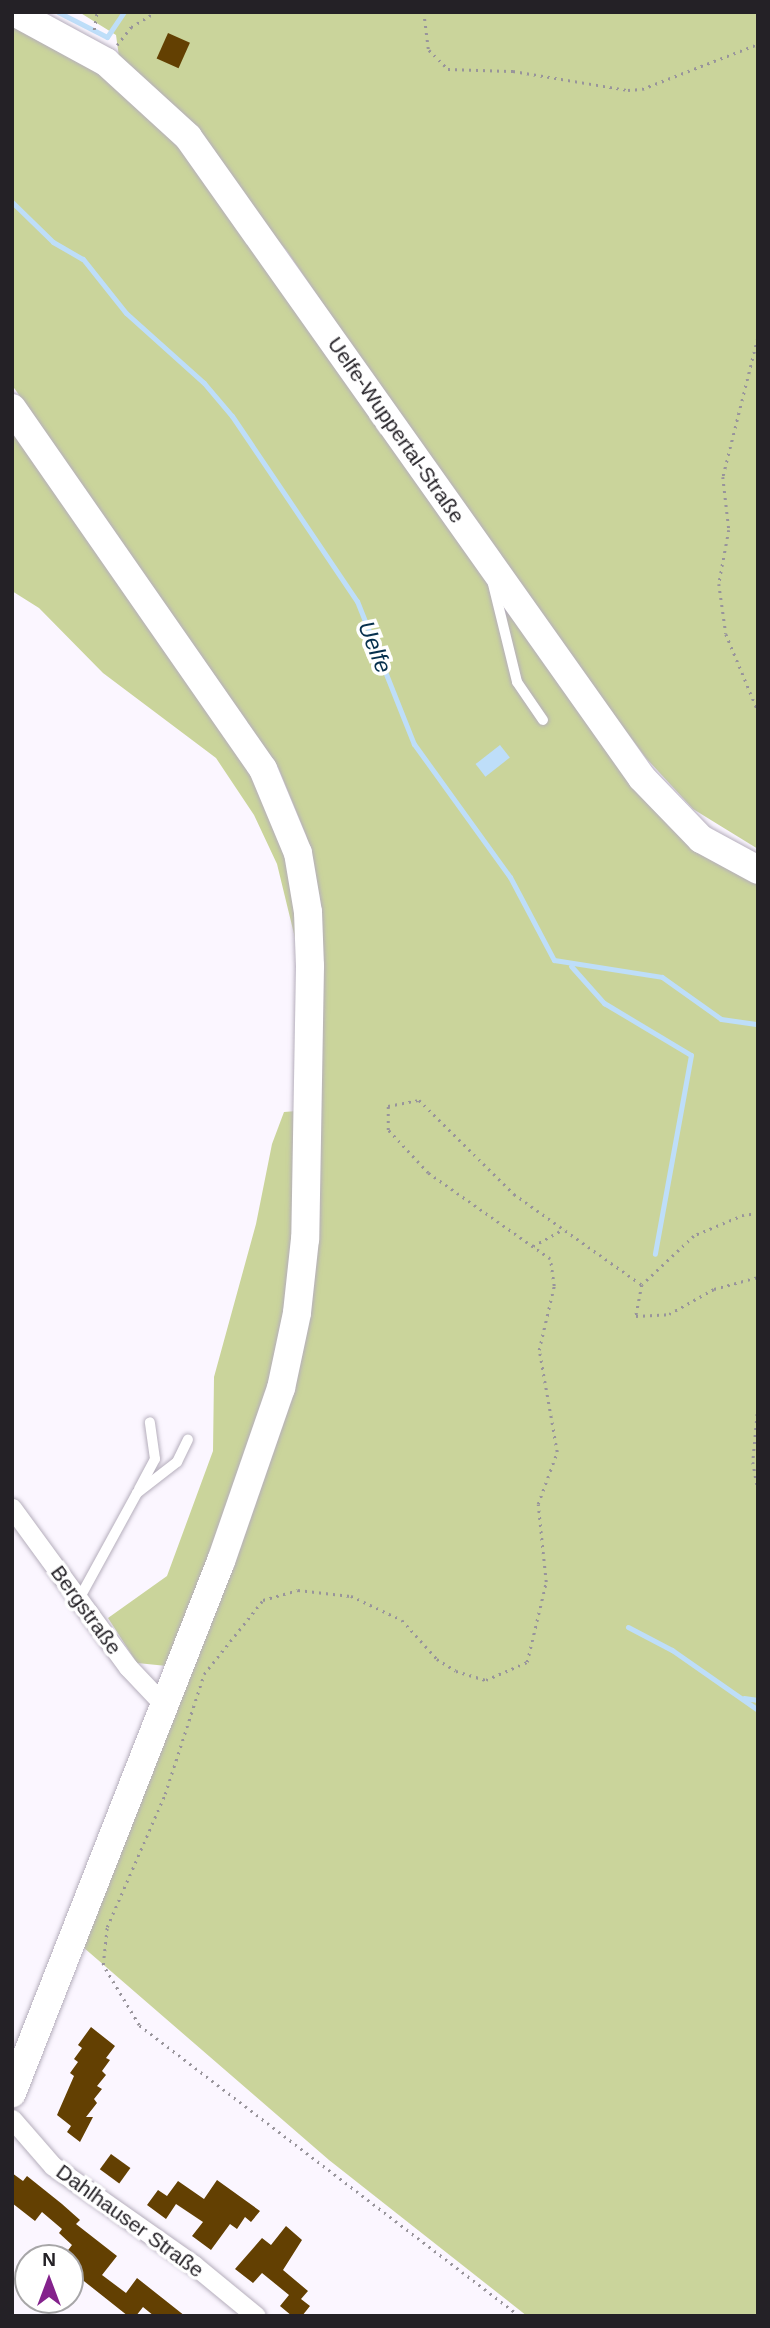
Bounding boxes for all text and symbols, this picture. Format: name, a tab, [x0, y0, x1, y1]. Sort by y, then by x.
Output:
street label: Uelfe-Wuppertal-Straße	[322, 332, 470, 528]
water label: Uelfe	[352, 617, 398, 677]
street label: Bergstraße	[45, 1561, 127, 1659]
street label: Dahlhauser Straße	[51, 2159, 209, 2283]
north arrow	[14, 2244, 84, 2314]
text: N	[42, 2249, 56, 2270]

